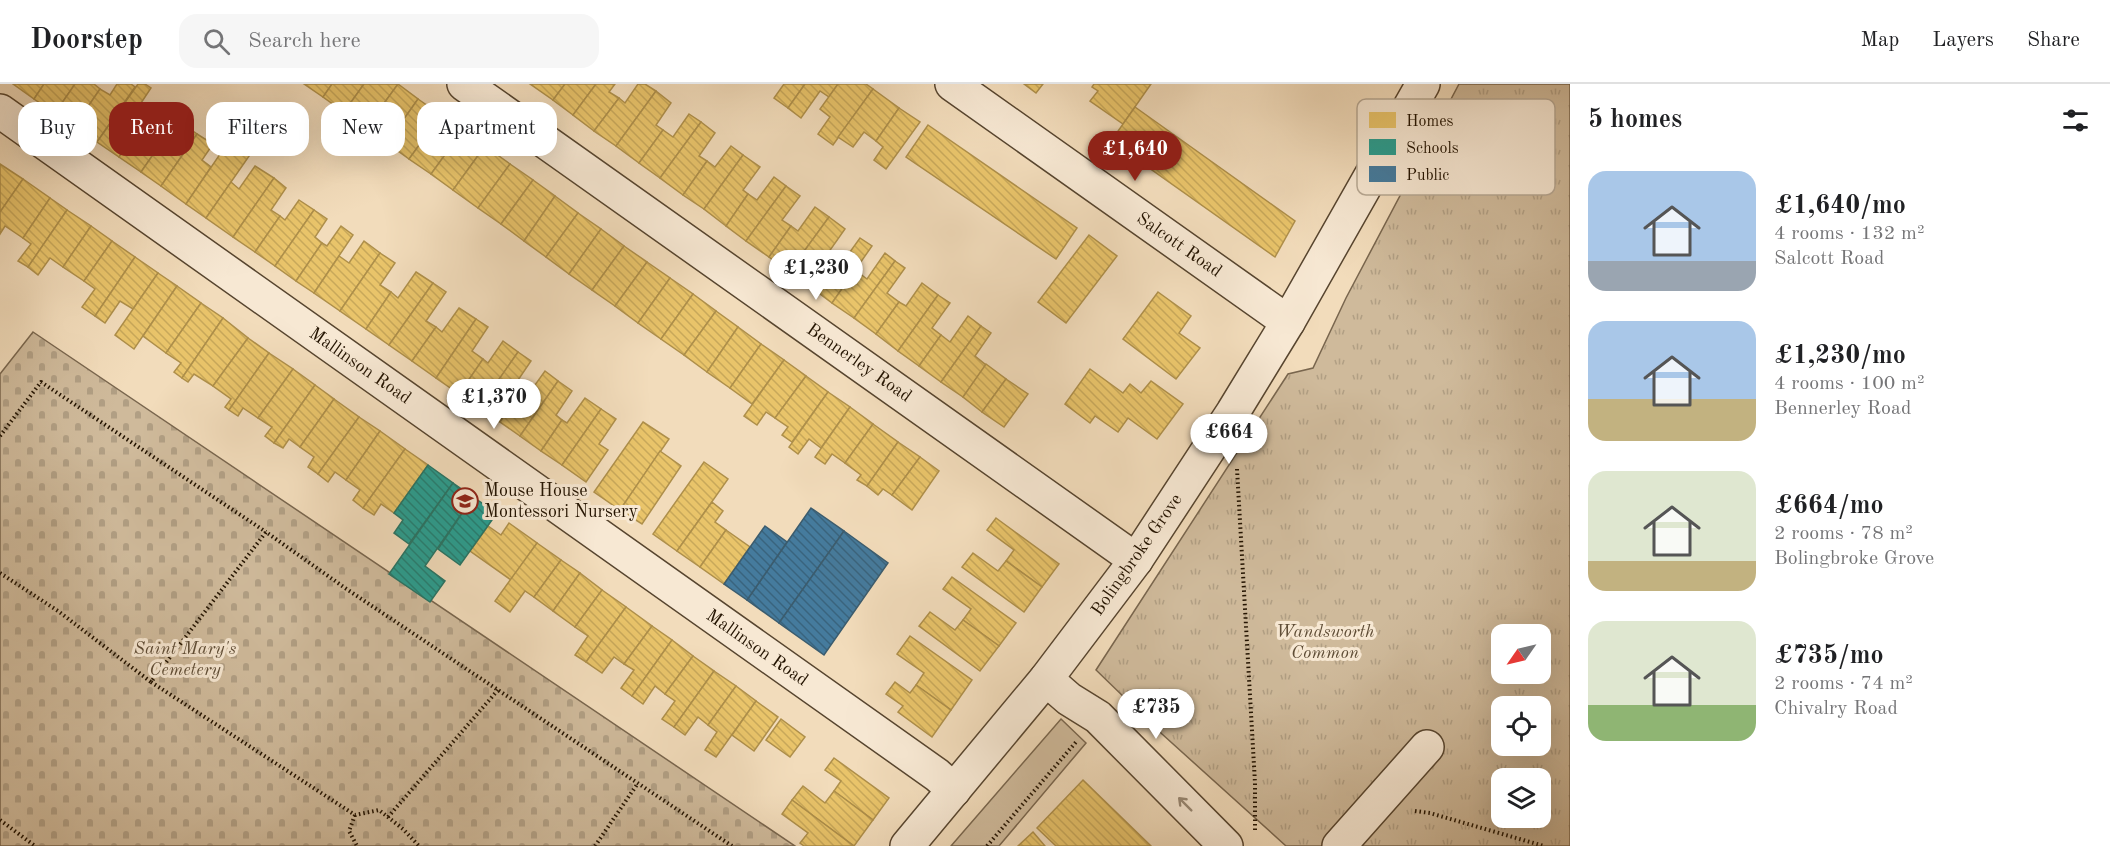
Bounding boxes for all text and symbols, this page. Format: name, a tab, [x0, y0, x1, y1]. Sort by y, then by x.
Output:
search box	[179, 14, 599, 68]
icon: search	[200, 25, 233, 58]
text: Doorstep	[30, 27, 143, 55]
text: Search here	[248, 30, 361, 52]
text: Map	[1860, 30, 1899, 51]
text: Layers	[1932, 30, 1994, 51]
text: Share	[2027, 30, 2080, 51]
legend	[1357, 99, 1555, 195]
chip: Buy	[18, 102, 97, 156]
chip: Rent	[109, 102, 194, 156]
chip: Filters	[206, 102, 309, 156]
chip: New	[321, 102, 405, 156]
chip: Apartment	[417, 102, 557, 156]
icon: filters	[2059, 104, 2092, 137]
text: 5 homes	[1588, 107, 1682, 133]
text: Homes	[1406, 114, 1454, 130]
pin: £1,640	[1086, 131, 1184, 182]
text: £1,640	[1102, 140, 1168, 160]
text: Schools	[1406, 141, 1459, 157]
text: Public	[1406, 168, 1449, 184]
text: £1,640/mo	[1774, 193, 1906, 219]
icon: home	[1636, 195, 1708, 267]
street label: Salcott Road	[1133, 209, 1225, 281]
text: 4 rooms · 132 m²	[1774, 224, 1924, 244]
text: Salcott Road	[1774, 249, 1884, 269]
pin: £1,230	[767, 250, 865, 301]
text: £1,230	[783, 259, 849, 279]
street label: Bennerley Road	[803, 320, 915, 406]
street label: Mallinson Road	[306, 324, 414, 408]
text: £1,230/mo	[1774, 343, 1906, 369]
icon: home	[1636, 345, 1708, 417]
text: 4 rooms · 100 m²	[1774, 374, 1924, 394]
pin: £1,370	[445, 379, 543, 430]
text: £1,370	[461, 388, 527, 408]
text: Bennerley Road	[1774, 399, 1911, 419]
pin: £664	[1193, 414, 1265, 465]
text: £664	[1204, 423, 1254, 443]
place label: Mouse House Montessori Nursery	[484, 482, 638, 521]
school or university icon: Mouse House Montessori Nursery	[450, 486, 480, 516]
street label: Bolingbroke Grove	[1088, 491, 1186, 619]
text: £664/mo	[1774, 493, 1884, 519]
icon: home	[1636, 495, 1708, 567]
text: 2 rooms · 78 m²	[1774, 524, 1913, 544]
text: Bolingbroke Grove	[1774, 549, 1934, 569]
street label: Mallinson Road	[703, 606, 811, 690]
park label: Wandsworth Common	[1276, 623, 1374, 662]
north arrow	[1491, 624, 1551, 684]
map controls	[1491, 624, 1551, 828]
park label: Saint Mary's Cemetery	[134, 640, 237, 679]
text: £735/mo	[1774, 643, 1884, 669]
icon: home	[1636, 645, 1708, 717]
text: 2 rooms · 74 m²	[1774, 674, 1913, 694]
pin: £735	[1120, 689, 1192, 740]
button: locate	[1491, 696, 1551, 756]
text: £735	[1131, 698, 1181, 718]
text: Chivalry Road	[1774, 699, 1898, 719]
button: layers	[1491, 768, 1551, 828]
one-way arrow	[1177, 797, 1192, 812]

